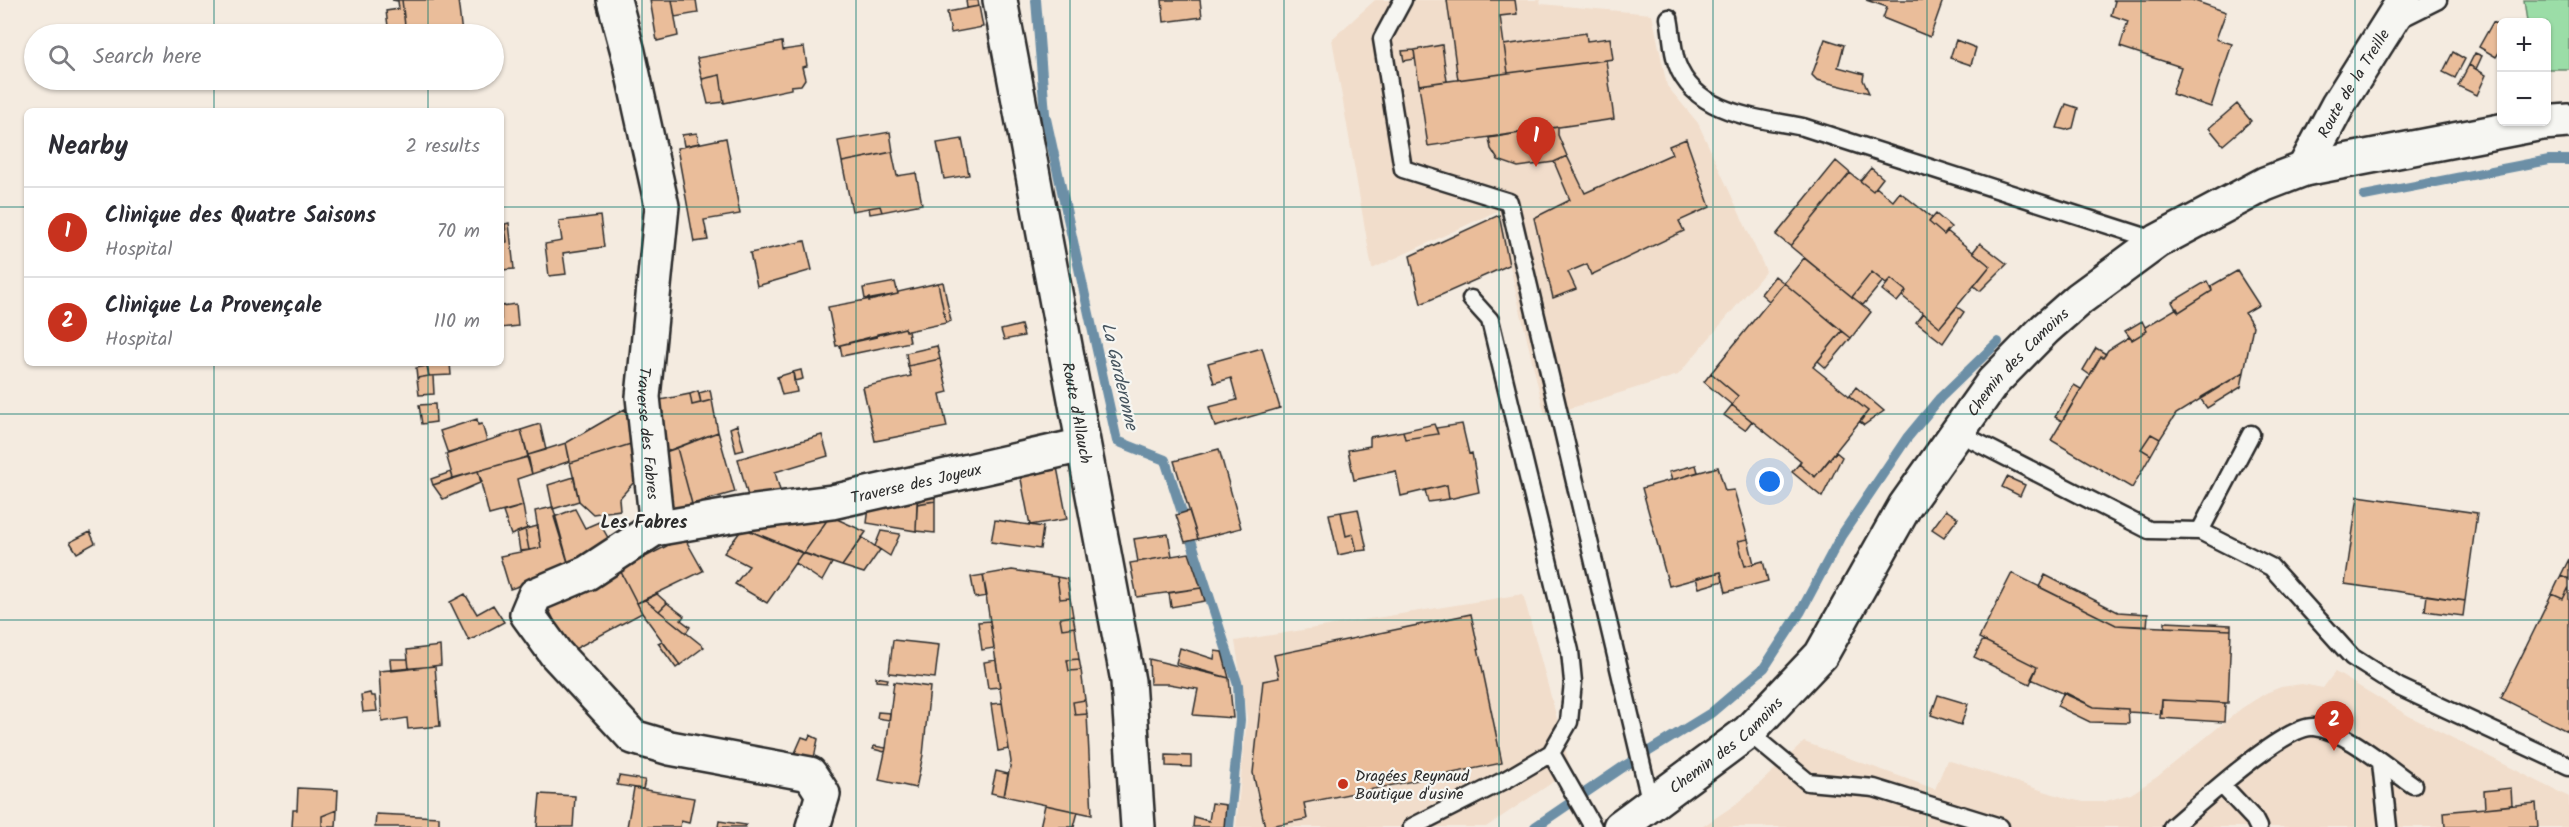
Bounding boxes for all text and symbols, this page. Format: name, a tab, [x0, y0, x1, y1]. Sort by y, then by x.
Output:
map controls	[2497, 18, 2551, 126]
button: +	[2497, 18, 2551, 72]
search box	[24, 24, 504, 90]
street label: Route de la Treille	[2312, 24, 2397, 143]
text: Search here	[93, 40, 201, 75]
icon: search	[45, 41, 78, 74]
button: −	[2497, 72, 2551, 126]
pin: 1	[1516, 118, 1556, 167]
text: Nearby	[48, 126, 128, 168]
text: 2 results	[405, 131, 480, 163]
text: Clinique des Quatre Saisons	[105, 199, 376, 234]
text: 1	[64, 216, 71, 248]
text: 70 m	[437, 216, 480, 248]
text: Hospital	[105, 234, 172, 266]
text: Clinique La Provençale	[105, 289, 322, 324]
street label: Chemin des Camoins	[1961, 302, 2075, 422]
text: 2	[62, 306, 73, 338]
text: 110 m	[434, 306, 480, 338]
water label: La Garderonne	[1092, 320, 1145, 435]
text: Hospital	[105, 324, 172, 356]
street label: Route d'Allauch	[1054, 360, 1098, 466]
street label: Traverse des Fabres	[629, 366, 665, 501]
street label: Traverse des Joyeux	[848, 457, 985, 511]
your location	[1755, 467, 1784, 496]
district label: Les Fabres	[601, 509, 688, 538]
street label: Chemin des Camoins	[1664, 691, 1790, 801]
pin: 2	[2314, 702, 2354, 751]
place label: Dragées Reynaud Boutique d'usine	[1355, 764, 1470, 807]
marker: Dragées Reynaud Boutique d'usine	[1336, 777, 1350, 791]

